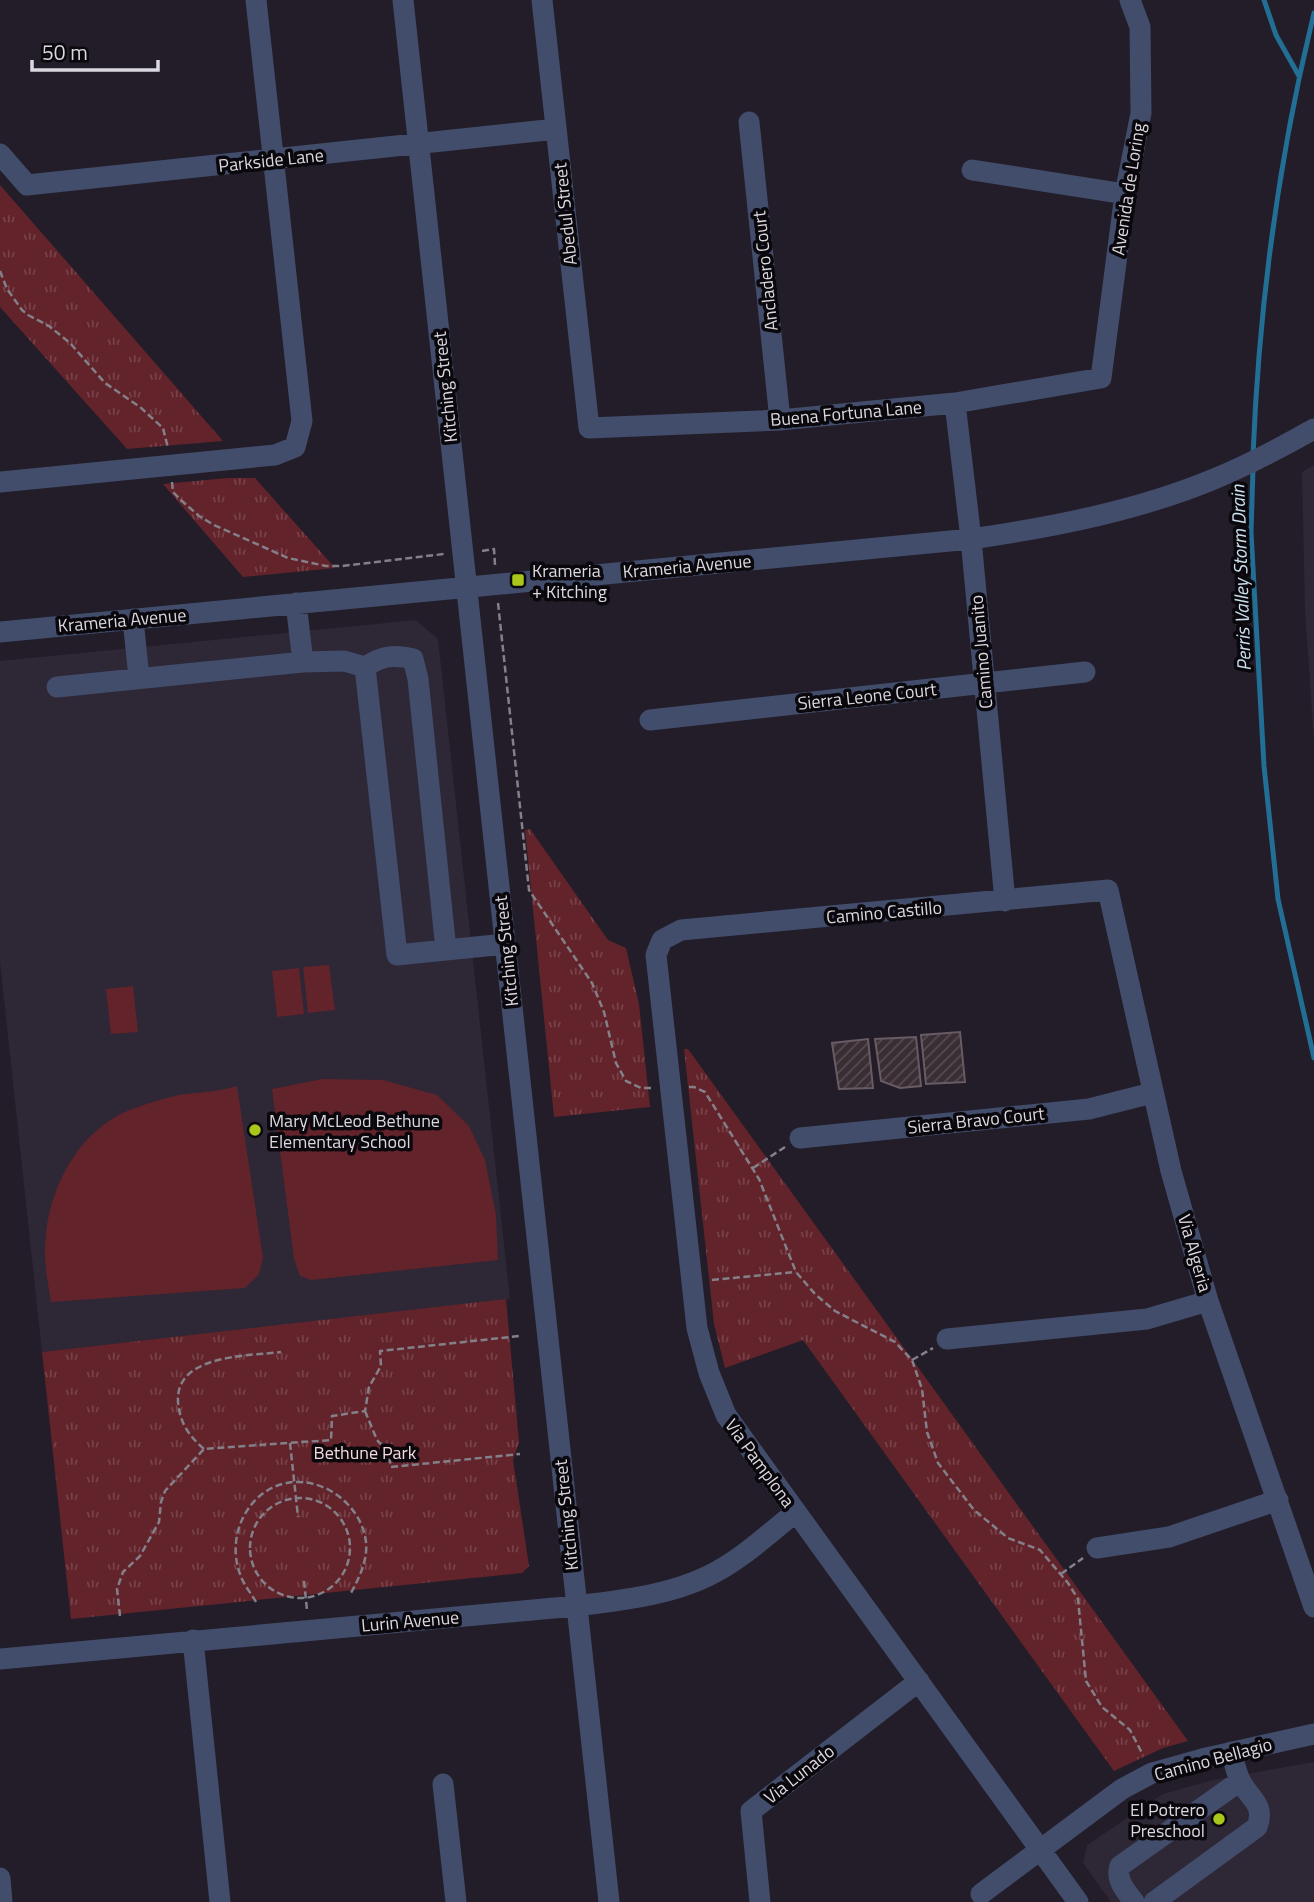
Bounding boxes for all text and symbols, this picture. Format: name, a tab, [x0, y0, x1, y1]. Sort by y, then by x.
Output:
scale bar	[32, 28, 158, 72]
text: 50 m	[42, 36, 88, 68]
street label: Avenida de Loring	[1104, 121, 1152, 257]
street label: Parkside Lane	[217, 141, 325, 179]
street label: Abedul Street	[546, 161, 584, 267]
street label: Ancladero Court	[745, 209, 785, 332]
street label: Kitching Street	[426, 330, 464, 444]
street label: Buena Fortuna Lane	[769, 393, 923, 433]
water label: Perris Valley Storm Drain	[1222, 484, 1258, 672]
street label: Krameria Avenue	[622, 547, 752, 585]
place label: Krameria + Kitching	[532, 557, 607, 605]
marker: Krameria + Kitching	[510, 572, 526, 588]
street label: Camino Juanito	[963, 594, 999, 710]
street label: Krameria Avenue	[57, 601, 187, 639]
street label: Sierra Leone Court	[796, 675, 938, 717]
street label: Camino Castillo	[825, 893, 943, 931]
street label: Kitching Street	[487, 894, 525, 1008]
street label: Sierra Bravo Court	[906, 1099, 1047, 1141]
place label: Mary McLeod Bethune Elementary School	[269, 1107, 440, 1155]
marker: Mary McLeod Bethune Elementary School	[247, 1122, 263, 1138]
street label: Via Algeria	[1171, 1211, 1219, 1295]
street label: Via Pamplona	[719, 1413, 801, 1513]
park label: Bethune Park	[314, 1439, 417, 1466]
street label: Kitching Street	[547, 1458, 585, 1572]
street label: Lurin Avenue	[360, 1603, 460, 1639]
street label: Camino Bellagio	[1151, 1730, 1275, 1788]
street label: Via Lunado	[758, 1738, 840, 1810]
place label: El Potrero Preschool	[1130, 1796, 1205, 1844]
marker: El Potrero Preschool	[1211, 1811, 1227, 1827]

